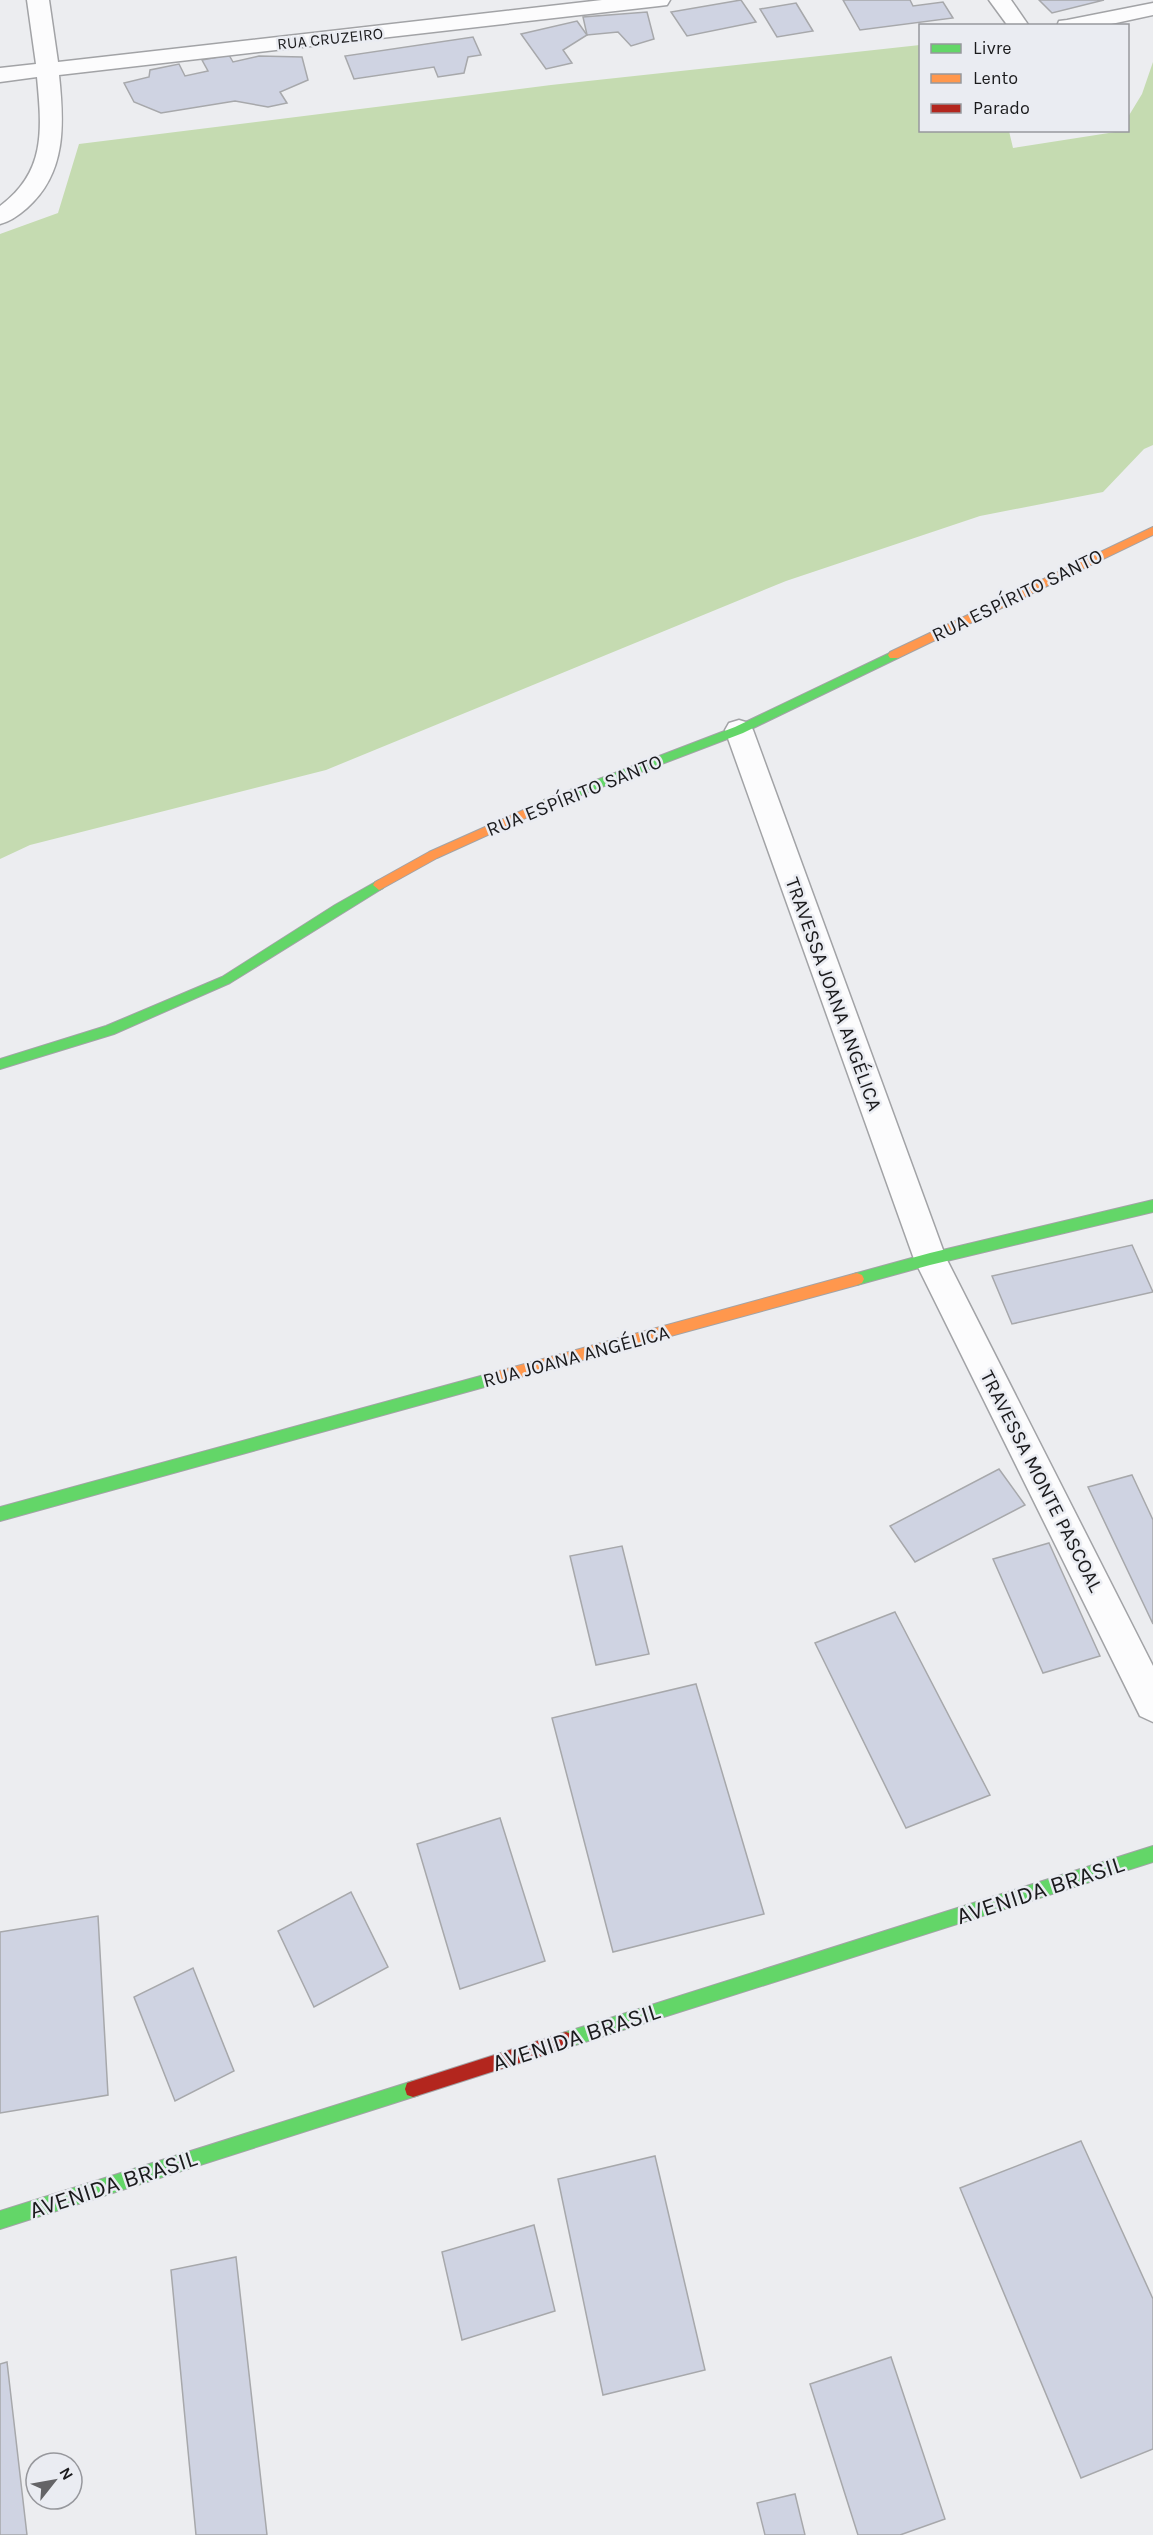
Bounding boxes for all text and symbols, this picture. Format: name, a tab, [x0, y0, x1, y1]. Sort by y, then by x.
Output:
street label: RUA CRUZEIRO	[276, 23, 384, 54]
legend	[919, 24, 1129, 132]
text: Livre	[973, 37, 1012, 59]
text: Lento	[973, 67, 1018, 89]
text: Parado	[973, 97, 1030, 119]
street label: RUA ESPÍRITO SANTO	[928, 543, 1106, 647]
street label: RUA ESPÍRITO SANTO	[483, 749, 665, 841]
street label: TRAVESSA JOANA ANGÉLICA	[781, 874, 887, 1114]
street label: RUA JOANA ANGÉLICA	[480, 1320, 672, 1392]
street label: TRAVESSA MONTE PASCOAL	[976, 1367, 1108, 1596]
street label: AVENIDA BRASIL	[953, 1849, 1128, 1930]
street label: AVENIDA BRASIL	[489, 1996, 664, 2077]
street label: AVENIDA BRASIL	[26, 2143, 201, 2224]
north arrow	[24, 2451, 84, 2511]
text: N	[55, 2464, 78, 2483]

